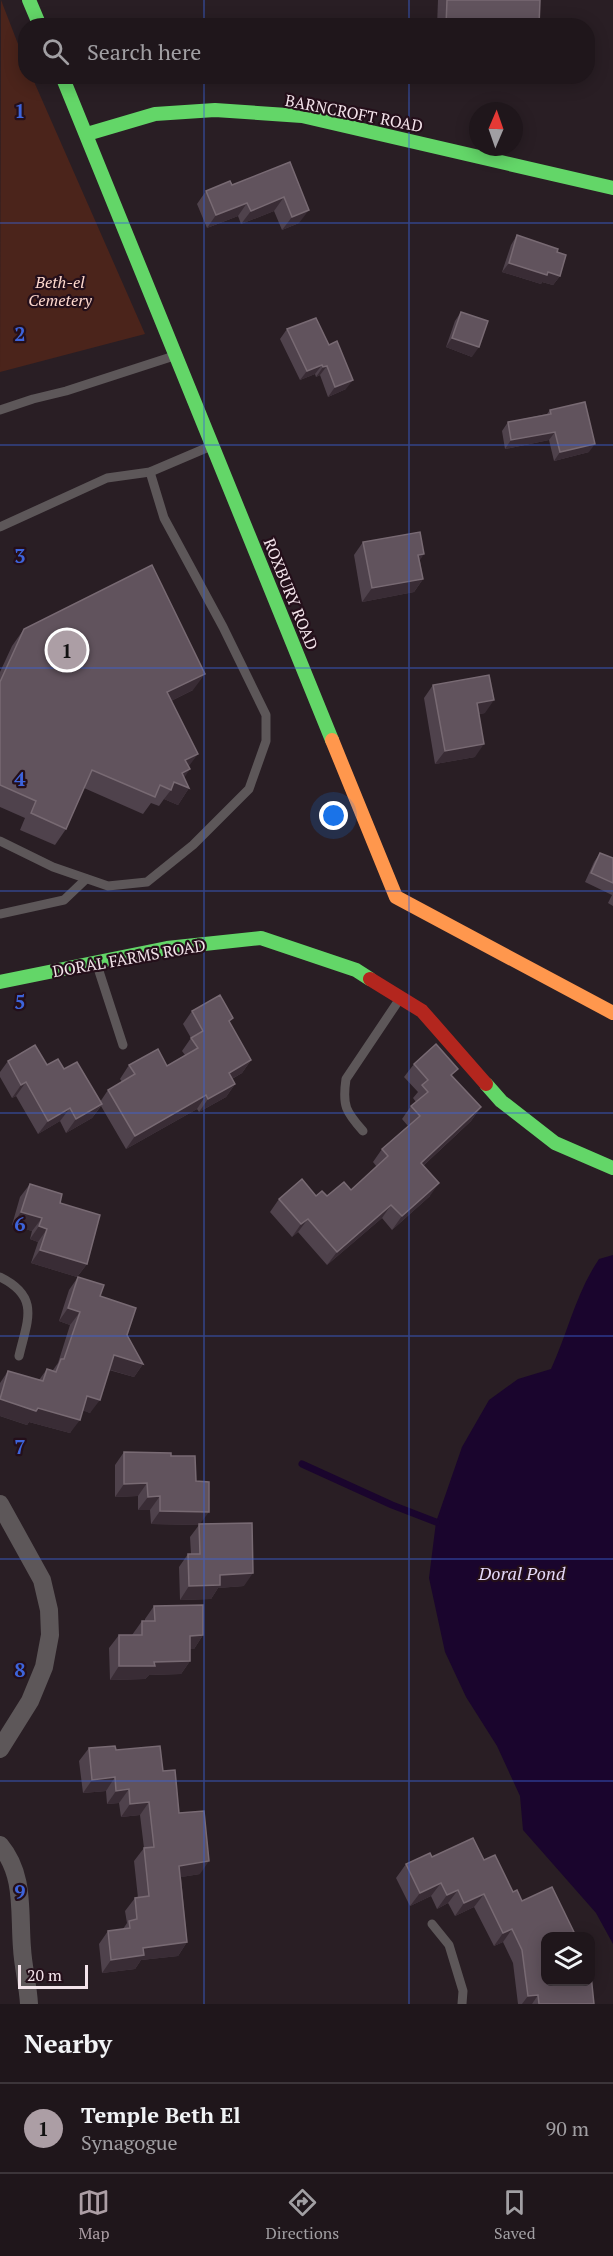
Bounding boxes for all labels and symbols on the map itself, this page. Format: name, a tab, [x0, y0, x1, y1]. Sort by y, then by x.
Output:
street label: BARNCROFT ROAD	[283, 89, 425, 137]
text: 1	[14, 97, 26, 124]
north arrow	[469, 102, 523, 156]
park label: Beth-el Cemetery	[28, 271, 92, 311]
text: 2	[14, 320, 26, 347]
street label: ROXBURY ROAD	[259, 535, 323, 653]
text: 3	[14, 542, 26, 569]
pin: 1	[48, 628, 86, 672]
text: 4	[14, 765, 26, 792]
your location	[319, 801, 348, 830]
street label: DORAL FARMS ROAD	[51, 934, 207, 982]
text: 5	[14, 988, 26, 1015]
text: 6	[14, 1210, 26, 1237]
text: 7	[14, 1433, 26, 1460]
water label: Doral Pond	[478, 1561, 566, 1585]
text: 8	[14, 1656, 26, 1683]
text: 9	[14, 1878, 26, 1905]
scale bar	[18, 1962, 88, 1990]

